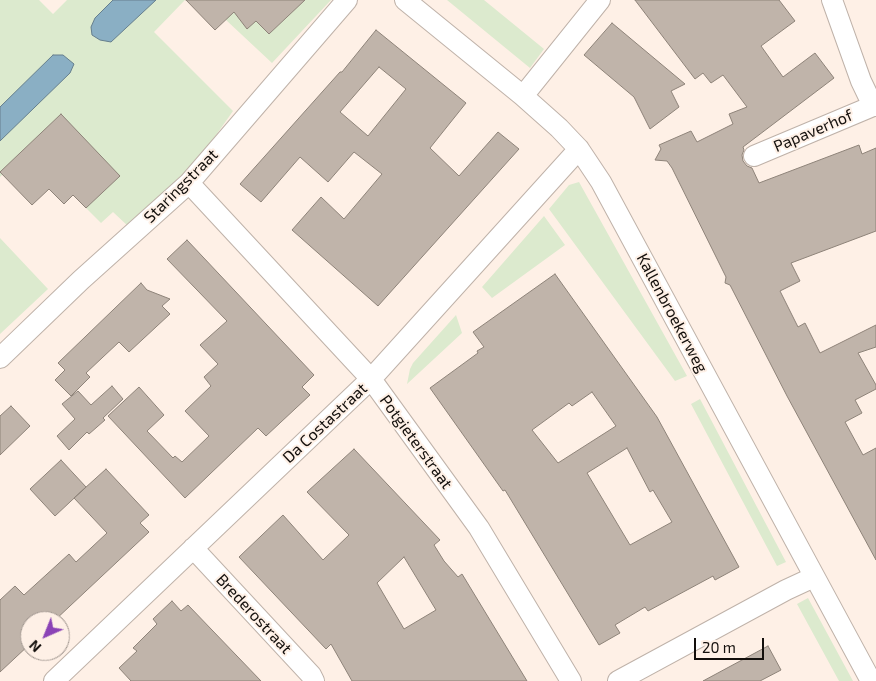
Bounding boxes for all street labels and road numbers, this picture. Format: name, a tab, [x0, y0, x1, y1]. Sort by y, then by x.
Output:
street label: Papaverhof	[771, 106, 855, 156]
street label: Staringstraat	[140, 145, 222, 227]
street label: Kallenbroekerweg	[632, 250, 712, 376]
street label: Da Costastraat	[279, 379, 371, 467]
street label: Potgieterstraat	[375, 391, 457, 493]
street label: Brederostraat	[212, 570, 296, 658]

